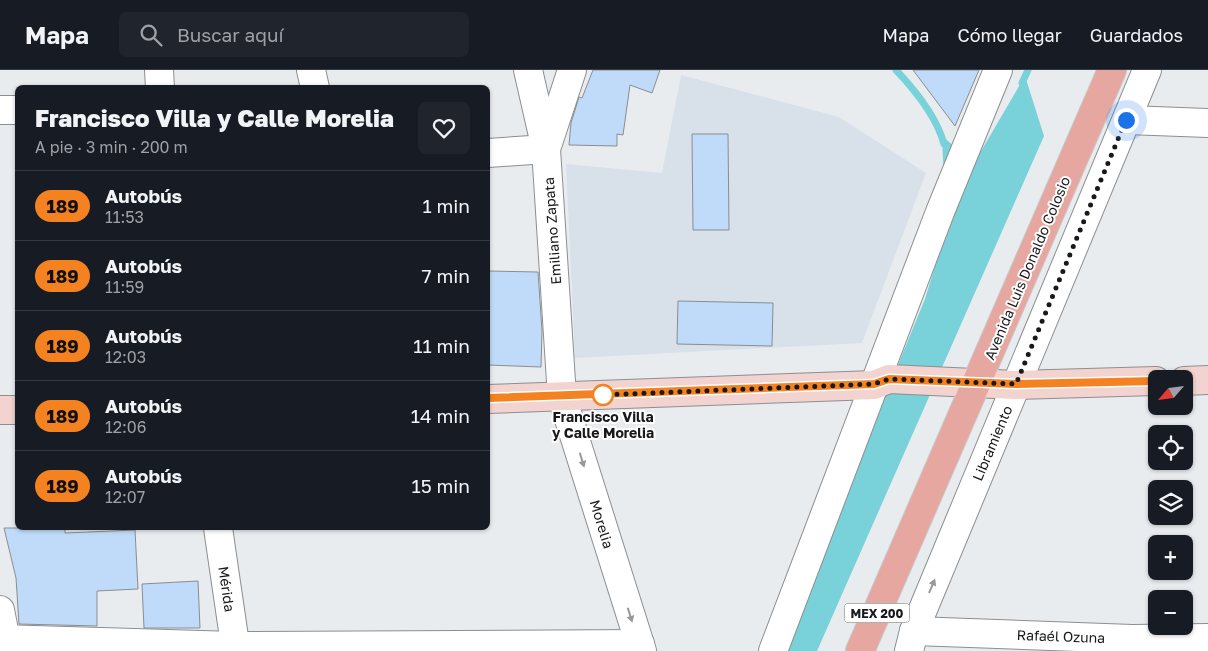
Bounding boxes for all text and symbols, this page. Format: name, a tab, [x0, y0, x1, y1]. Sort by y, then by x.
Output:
search box	[119, 12, 469, 57]
text: Mapa	[25, 20, 89, 49]
icon: search	[137, 21, 165, 49]
text: Buscar aquí	[177, 23, 284, 46]
text: Mapa	[883, 24, 929, 46]
text: Cómo llegar	[957, 24, 1062, 46]
text: Guardados	[1090, 24, 1183, 46]
button: heart	[418, 102, 470, 154]
text: Francisco Villa y Calle Morelia	[35, 103, 394, 132]
your location	[1114, 108, 1139, 133]
text: A pie · 3 min · 200 m	[35, 137, 188, 157]
street label: Avenida Luis Donaldo Colosio	[981, 174, 1073, 362]
street label: Emiliano Zapata	[540, 177, 564, 285]
text: Autobús	[105, 184, 182, 207]
text: 1 min	[422, 194, 470, 217]
text: 189	[46, 195, 79, 217]
text: 11:53	[105, 207, 144, 227]
text: Autobús	[105, 254, 182, 277]
text: 7 min	[422, 264, 470, 287]
text: 189	[46, 265, 79, 287]
text: 11:59	[105, 277, 144, 297]
text: Autobús	[105, 324, 182, 347]
text: 11 min	[413, 334, 470, 357]
text: 189	[46, 335, 79, 357]
text: 12:03	[105, 347, 146, 367]
north arrow	[1148, 370, 1192, 415]
map controls	[1148, 370, 1193, 635]
marker: Francisco Villa y Calle Morelia	[592, 384, 614, 406]
text: Autobús	[105, 394, 182, 417]
street label: Libramiento	[968, 403, 1016, 483]
text: 14 min	[411, 404, 470, 427]
text: 189	[46, 405, 79, 427]
place label: Francisco Villa y Calle Morelia	[552, 408, 654, 441]
text: 12:06	[105, 417, 146, 437]
button: locate	[1148, 425, 1193, 470]
one-way arrow	[578, 452, 586, 467]
text: Autobús	[105, 464, 182, 487]
text: 15 min	[411, 474, 470, 497]
text: 189	[46, 475, 79, 497]
button: layers	[1148, 480, 1193, 525]
text: 12:07	[105, 487, 145, 507]
street label: Morelia	[587, 498, 617, 550]
button: +	[1148, 535, 1193, 580]
street label: Mérida	[215, 565, 239, 613]
one-way arrow	[929, 579, 937, 593]
button: −	[1148, 590, 1193, 635]
road number: MEX 200	[844, 604, 910, 622]
one-way arrow	[627, 607, 635, 622]
street label: Rafaél Ozuna	[1016, 626, 1106, 646]

